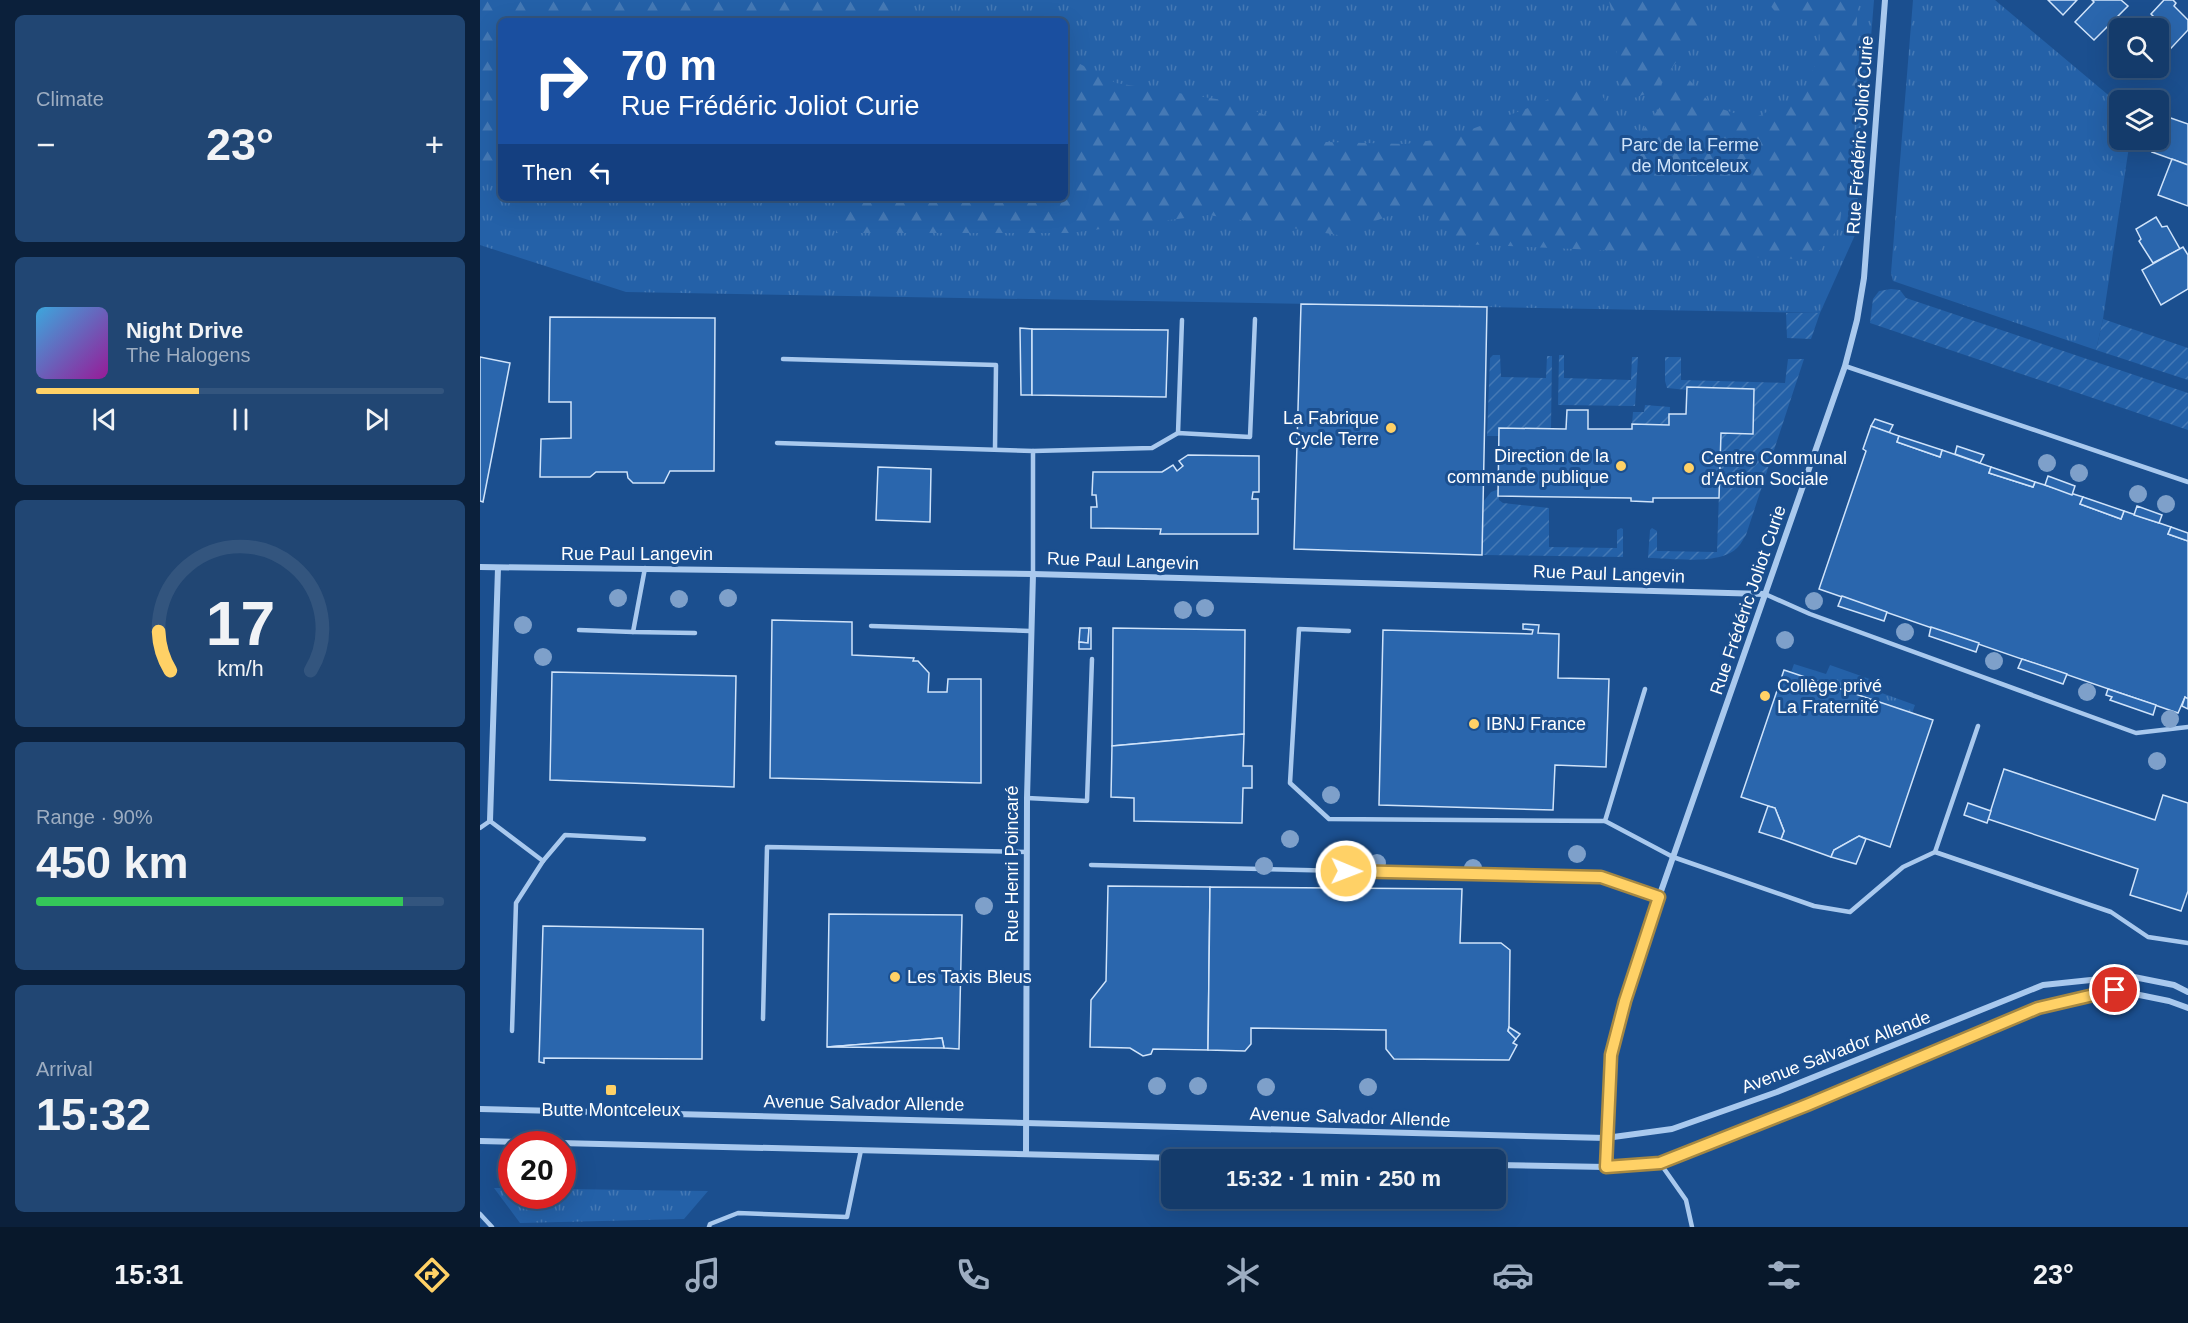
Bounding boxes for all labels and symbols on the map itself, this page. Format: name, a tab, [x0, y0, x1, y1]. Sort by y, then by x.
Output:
street label: Rue Frédéric Joliot Curie	[1843, 35, 1877, 235]
park label: Parc de la Ferme de Montceleux	[1621, 135, 1759, 176]
place label: La Fabrique Cycle Terre	[1283, 408, 1379, 449]
marker: La Fabrique Cycle Terre	[1384, 421, 1398, 435]
place label: Direction de la commande publique	[1447, 446, 1610, 487]
place label: Centre Communal d'Action Sociale	[1701, 448, 1847, 489]
marker: Direction de la commande publique	[1614, 459, 1628, 473]
marker: Centre Communal d'Action Sociale	[1682, 461, 1696, 475]
street label: Rue Frédéric Joliot Curie	[1706, 503, 1790, 697]
street label: Rue Paul Langevin	[561, 544, 713, 564]
street label: Rue Paul Langevin	[1047, 548, 1199, 574]
street label: Rue Paul Langevin	[1533, 561, 1685, 587]
place label: Collège privé La Fraternité	[1777, 676, 1882, 717]
marker: Collège privé La Fraternité	[1758, 689, 1772, 703]
place label: IBNJ France	[1486, 714, 1586, 734]
marker: IBNJ France	[1467, 717, 1481, 731]
street label: Rue Henri Poincaré	[1002, 785, 1022, 943]
position arrow	[1314, 839, 1378, 903]
pin	[2089, 964, 2140, 1015]
place label: Les Taxis Bleus	[907, 967, 1032, 987]
marker: Les Taxis Bleus	[888, 970, 902, 984]
street label: Avenue Salvador Allende	[1739, 1007, 1933, 1097]
marker: Butte Montceleux	[604, 1083, 618, 1097]
street label: Avenue Salvador Allende	[763, 1091, 965, 1115]
place label: Butte Montceleux	[541, 1100, 681, 1120]
street label: Avenue Salvador Allende	[1249, 1104, 1451, 1130]
speed limit sign: 20	[498, 1131, 576, 1209]

